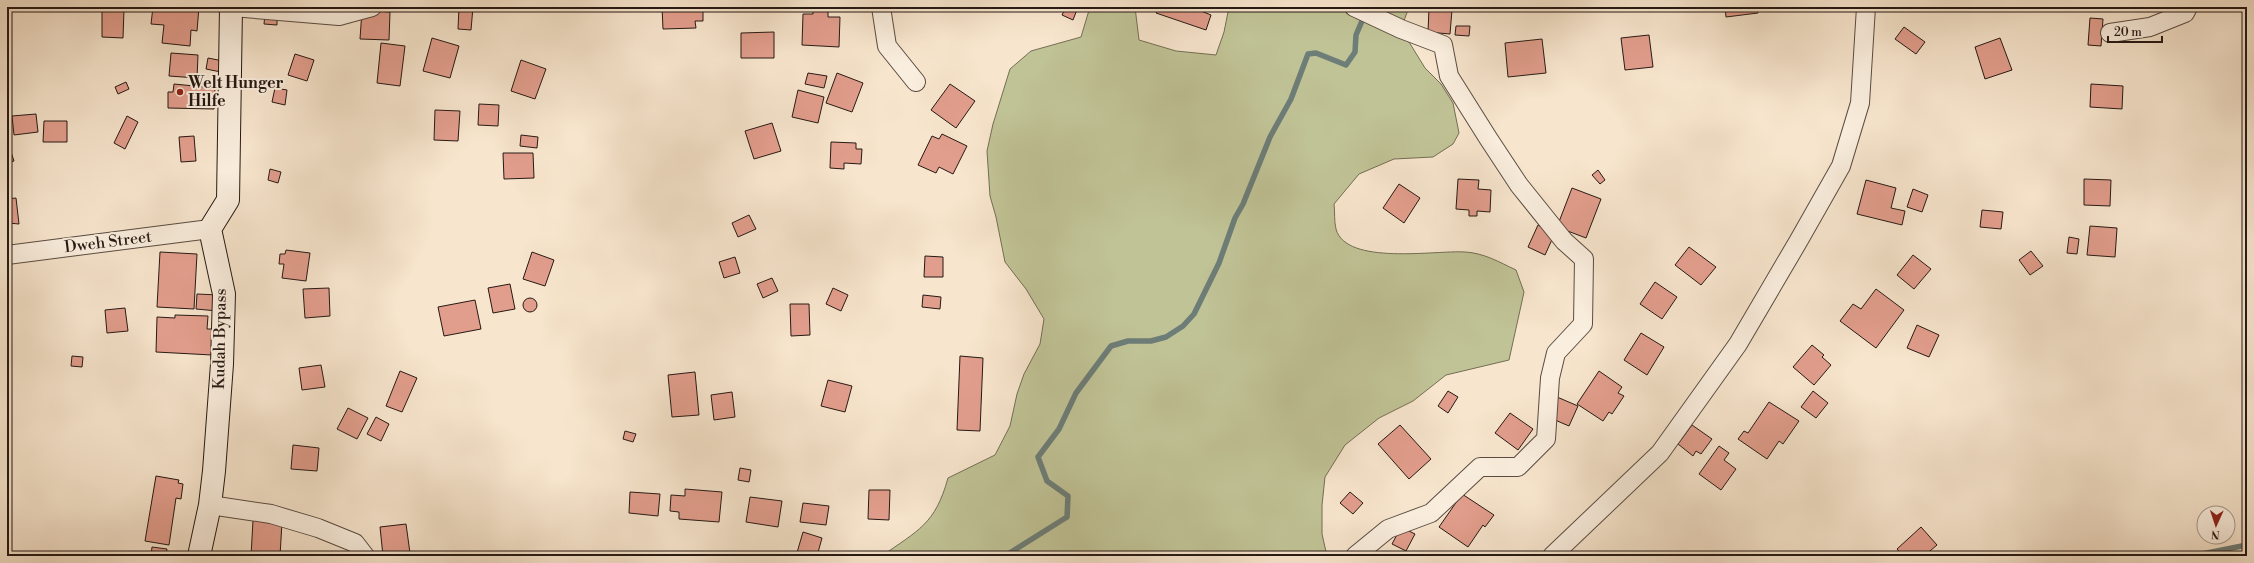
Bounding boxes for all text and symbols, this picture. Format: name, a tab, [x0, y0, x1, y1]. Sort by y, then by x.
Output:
scale bar	[2108, 18, 2162, 44]
text: 20 m	[2114, 25, 2142, 40]
place label: Welt Hunger Hilfe	[187, 73, 284, 111]
marker: Welt Hunger Hilfe	[175, 87, 185, 97]
street label: Dweh Street	[63, 227, 153, 257]
street label: Kudah Bypass	[209, 288, 231, 390]
north arrow	[2196, 505, 2236, 545]
text: N	[2211, 527, 2220, 541]

